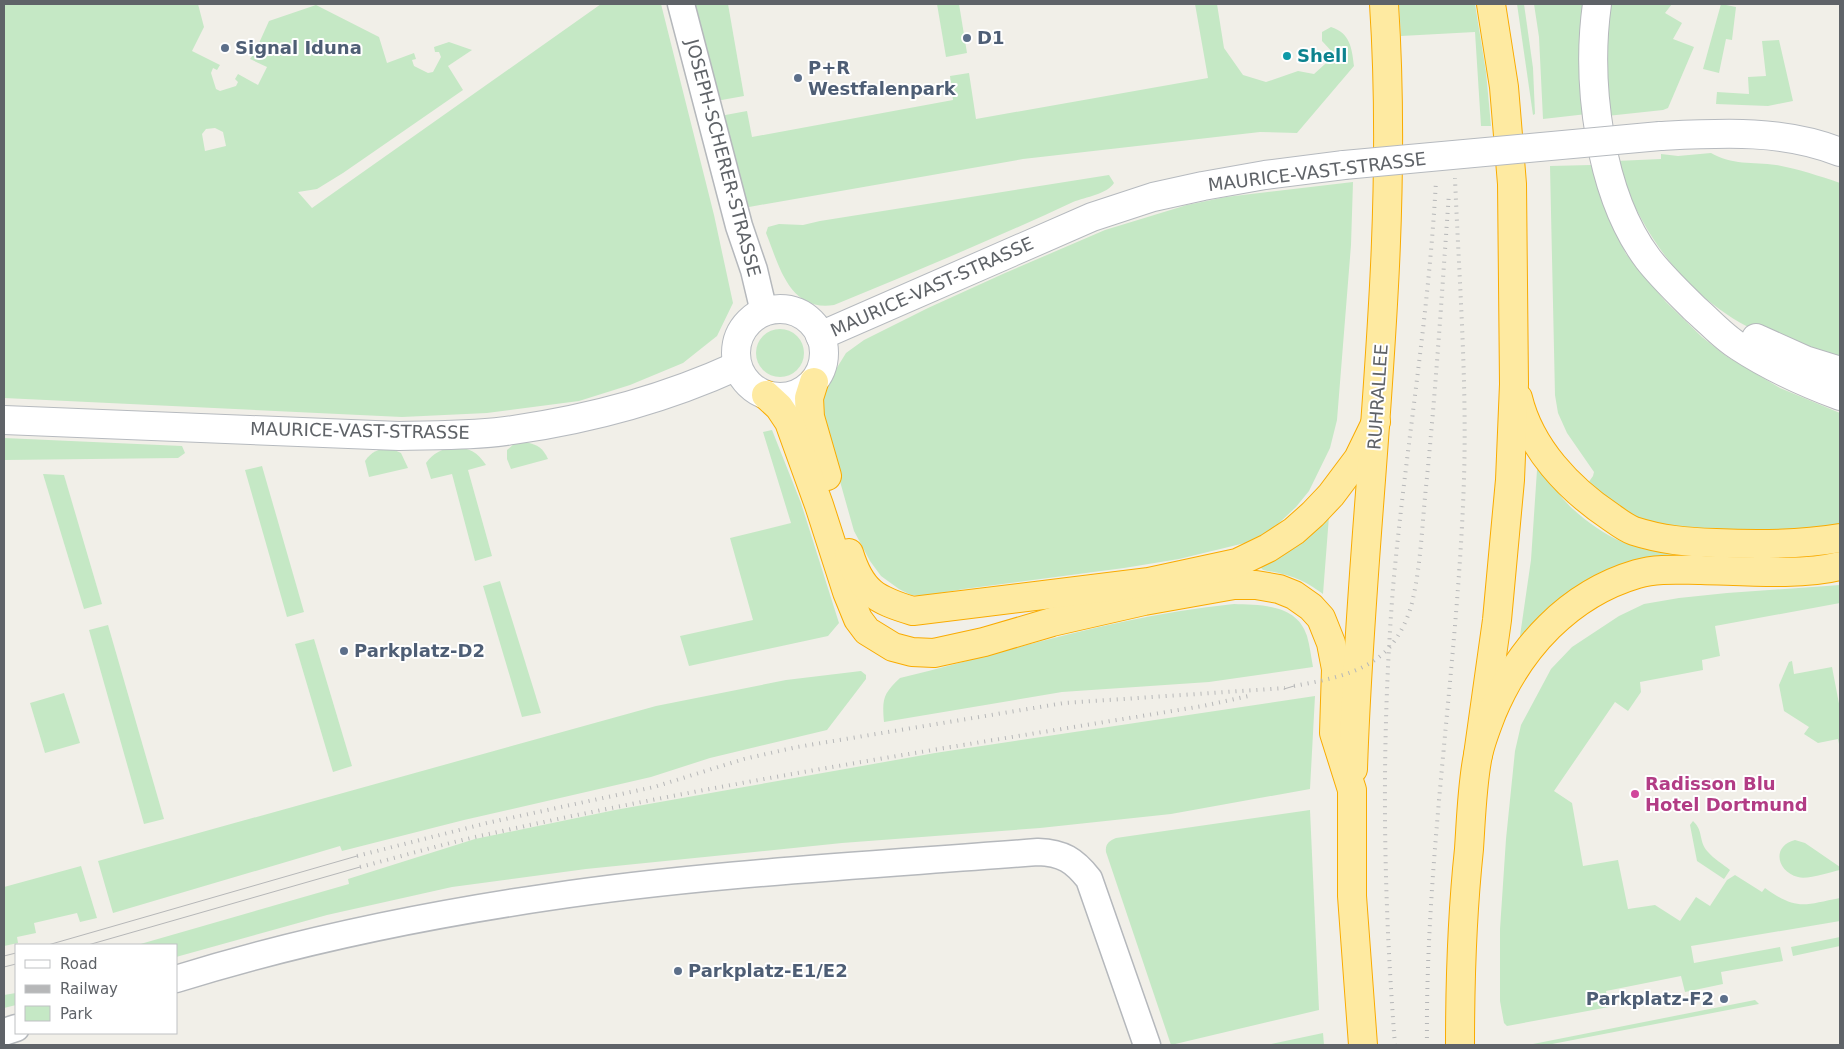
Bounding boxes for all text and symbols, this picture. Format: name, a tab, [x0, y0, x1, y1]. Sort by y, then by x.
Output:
place label: D1	[977, 27, 1004, 48]
marker: D1	[961, 32, 973, 44]
street label: JOSEPH-SCHERER-STRASSE	[681, 36, 765, 279]
place label: Signal Iduna	[235, 37, 362, 58]
marker: Signal Iduna	[219, 42, 231, 54]
place label: Shell	[1297, 45, 1347, 66]
marker: Shell	[1281, 50, 1293, 62]
place label: P+R Westfalenpark	[808, 57, 957, 99]
marker: P+R Westfalenpark	[792, 72, 804, 84]
street label: MAURICE-VAST-STRASSE	[1207, 148, 1427, 195]
street label: MAURICE-VAST-STRASSE	[827, 232, 1036, 341]
street label: RUHRALLEE	[1363, 343, 1392, 451]
street label: MAURICE-VAST-STRASSE	[250, 418, 470, 443]
place label: Parkplatz-D2	[354, 640, 485, 661]
marker: Parkplatz-D2	[338, 645, 350, 657]
place label: Radisson Blu Hotel Dortmund	[1645, 773, 1808, 815]
marker: Radisson Blu Hotel Dortmund	[1629, 788, 1641, 800]
legend	[15, 944, 178, 1034]
text: Road	[60, 955, 98, 973]
place label: Parkplatz-E1/E2	[688, 960, 848, 981]
marker: Parkplatz-E1/E2	[672, 965, 684, 977]
text: Railway	[60, 980, 118, 998]
place label: Parkplatz-F2	[1586, 988, 1714, 1009]
marker: Parkplatz-F2	[1718, 993, 1730, 1005]
text: Park	[60, 1005, 93, 1023]

